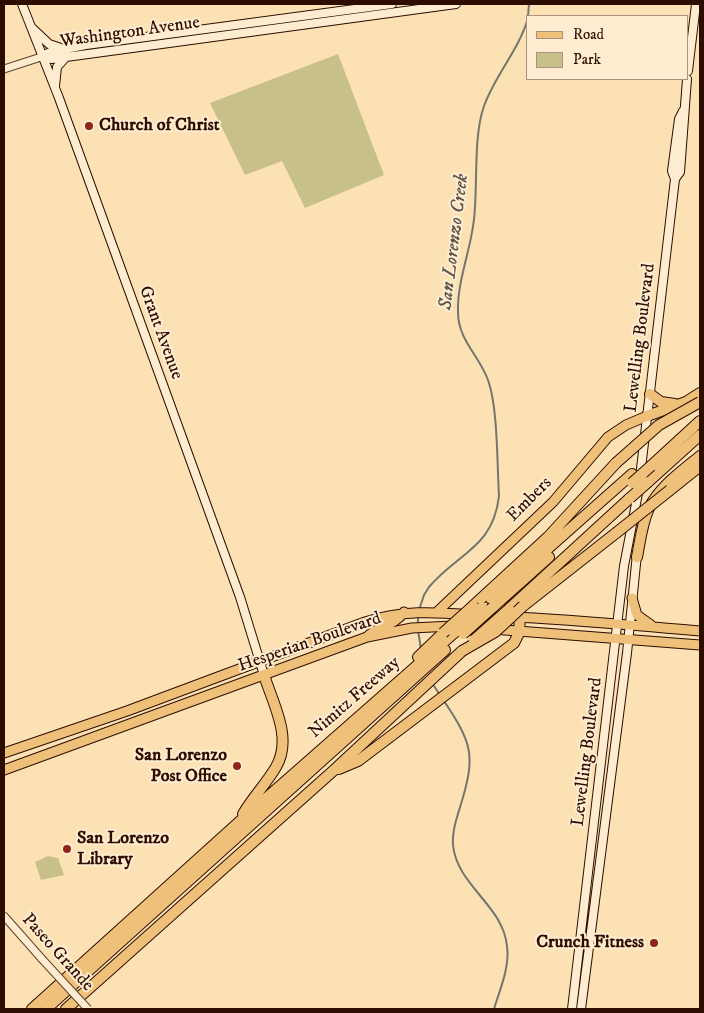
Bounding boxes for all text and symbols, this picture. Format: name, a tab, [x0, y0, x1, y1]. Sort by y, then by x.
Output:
street label: Washington Avenue	[59, 12, 201, 54]
legend	[526, 15, 689, 80]
text: Road	[573, 25, 604, 44]
text: Park	[573, 50, 601, 69]
place label: Church of Christ	[99, 115, 219, 137]
marker: Church of Christ	[83, 120, 95, 132]
water label: San Lorenzo Creek	[435, 173, 475, 311]
street label: Lewelling Boulevard	[621, 262, 661, 414]
street label: Grant Avenue	[133, 283, 187, 383]
street label: Embers	[503, 473, 557, 527]
street label: Hesperian Boulevard	[236, 608, 384, 678]
street label: Nimitz Freeway	[305, 653, 405, 743]
street label: Lewelling Boulevard	[568, 676, 608, 828]
place label: San Lorenzo Post Office	[135, 745, 227, 788]
marker: San Lorenzo Post Office	[231, 760, 243, 772]
place label: San Lorenzo Library	[77, 828, 169, 871]
marker: San Lorenzo Library	[61, 843, 73, 855]
street label: Paseo Grande	[17, 910, 97, 996]
place label: Crunch Fitness	[536, 932, 644, 954]
marker: Crunch Fitness	[648, 937, 660, 949]

